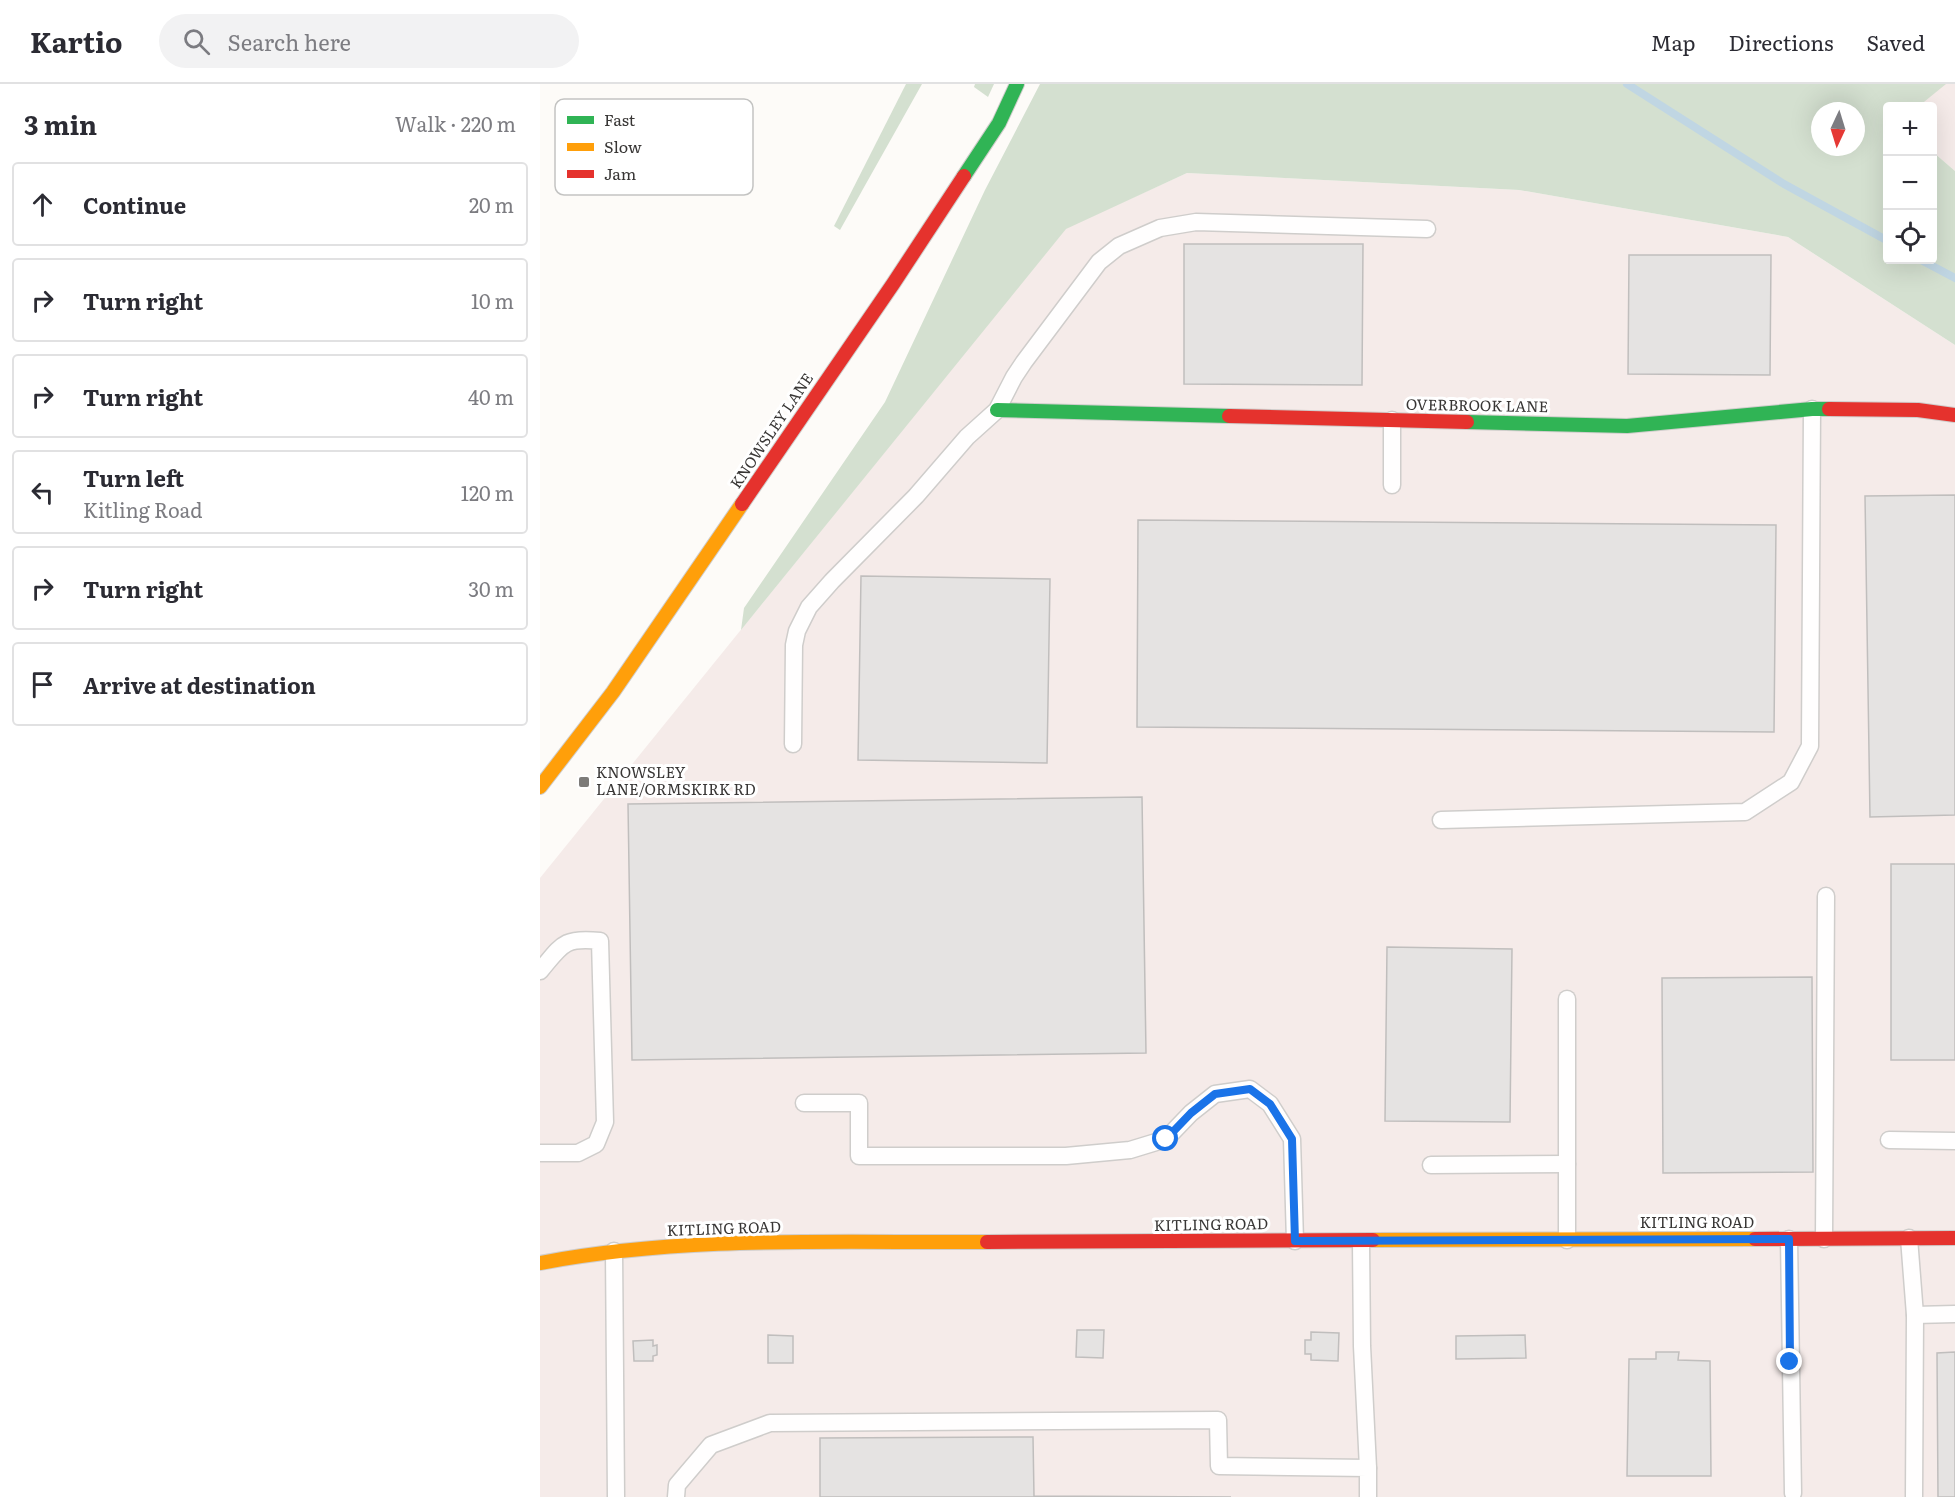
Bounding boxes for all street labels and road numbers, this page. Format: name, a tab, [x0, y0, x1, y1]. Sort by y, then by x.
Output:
street label: KNOWSLEY LANE	[723, 368, 818, 493]
street label: OVERBROOK LANE	[1406, 392, 1548, 417]
street label: KITLING ROAD	[1640, 1210, 1754, 1233]
street label: KITLING ROAD	[1154, 1211, 1268, 1236]
street label: KITLING ROAD	[666, 1214, 781, 1241]

